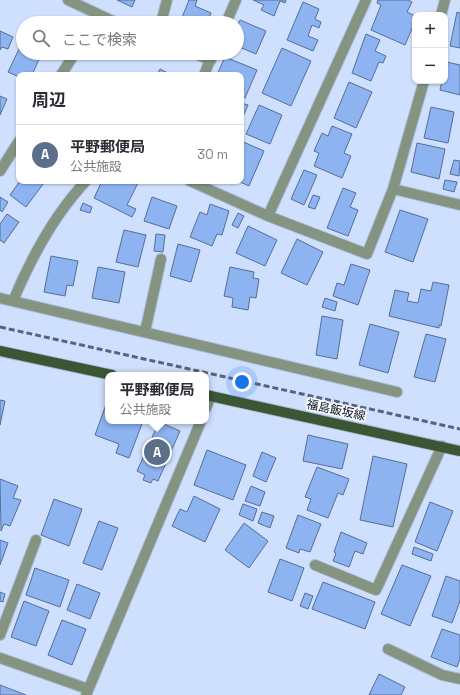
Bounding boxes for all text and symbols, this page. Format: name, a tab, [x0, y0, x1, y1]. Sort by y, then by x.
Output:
map controls	[412, 12, 448, 84]
button: +	[412, 12, 448, 48]
search box	[16, 16, 244, 60]
icon: search	[30, 27, 52, 49]
text: ここで検索	[62, 30, 137, 49]
button: −	[412, 48, 448, 84]
text: 周辺	[32, 89, 66, 111]
text: 平野郵便局	[70, 137, 145, 156]
text: A	[41, 146, 49, 163]
text: 30 m	[197, 146, 228, 163]
text: 公共施設	[70, 158, 122, 175]
popup	[105, 372, 209, 424]
your location	[232, 372, 252, 392]
text: 平野郵便局	[119, 380, 195, 399]
street label: 福島飯坂線	[305, 396, 367, 424]
text: 公共施設	[119, 401, 172, 418]
pin: A	[144, 437, 170, 467]

